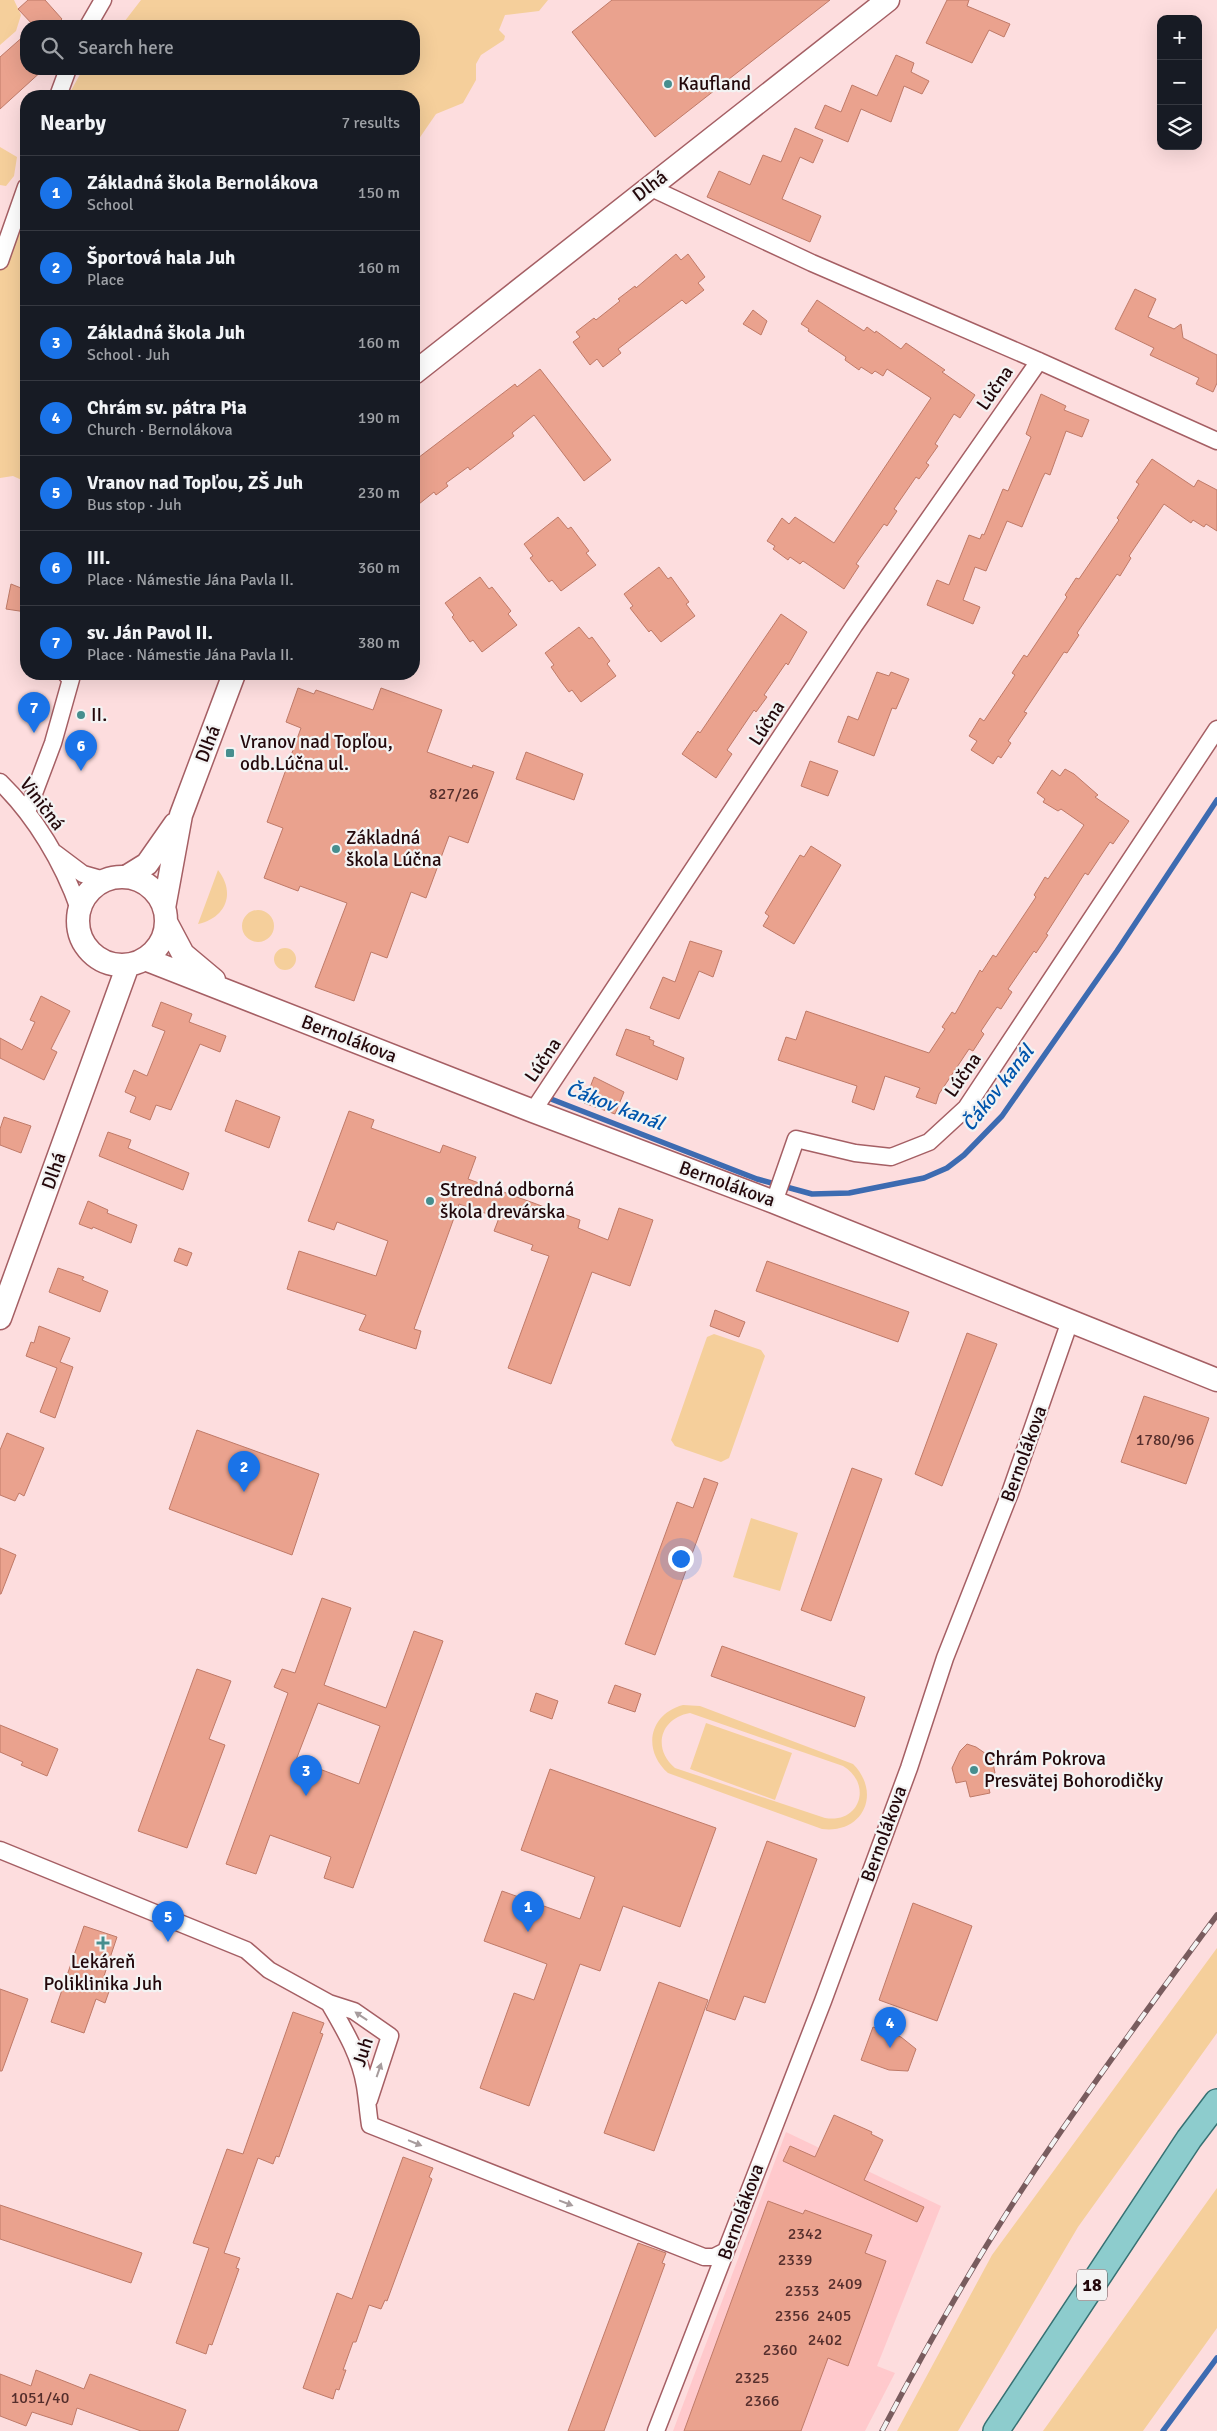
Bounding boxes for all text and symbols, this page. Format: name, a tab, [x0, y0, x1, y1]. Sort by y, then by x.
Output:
map controls	[1157, 15, 1202, 150]
button: +	[1157, 15, 1202, 60]
search box	[20, 20, 420, 75]
icon: search	[38, 34, 66, 62]
text: Search here	[78, 36, 174, 60]
button: −	[1157, 60, 1202, 105]
place label: Kaufland	[678, 72, 751, 96]
marker: Kaufland	[662, 78, 674, 90]
button: layers	[1157, 105, 1202, 150]
text: Nearby	[40, 110, 106, 136]
text: 7 results	[341, 113, 400, 133]
street label: Dlhá	[628, 165, 672, 207]
text: Základná škola Bernolákova	[87, 171, 318, 195]
text: 1	[52, 183, 60, 203]
text: 150 m	[358, 183, 400, 203]
text: School	[87, 195, 133, 215]
text: Športová hala Juh	[87, 246, 235, 270]
text: 2	[52, 258, 60, 278]
text: 160 m	[358, 258, 400, 278]
text: Place	[87, 270, 124, 290]
text: Základná škola Juh	[87, 321, 245, 345]
text: 3	[52, 333, 60, 353]
text: 160 m	[358, 333, 400, 353]
text: School · Juh	[87, 345, 170, 365]
street label: Lúčna	[971, 361, 1019, 415]
text: Chrám sv. pátra Pia	[87, 396, 247, 420]
text: 4	[52, 408, 60, 428]
text: 190 m	[358, 408, 400, 428]
text: Church · Bernolákova	[87, 420, 233, 440]
text: Vranov nad Topľou, ZŠ Juh	[87, 471, 303, 495]
text: 5	[52, 483, 60, 503]
text: 230 m	[358, 483, 400, 503]
text: Bus stop · Juh	[87, 495, 182, 515]
text: III.	[87, 546, 110, 570]
text: 6	[52, 558, 60, 578]
text: 360 m	[358, 558, 400, 578]
text: Place · Námestie Jána Pavla II.	[87, 570, 294, 590]
text: sv. Ján Pavol II.	[87, 621, 213, 645]
text: 7	[52, 633, 60, 653]
text: 380 m	[358, 633, 400, 653]
text: Place · Námestie Jána Pavla II.	[87, 645, 294, 665]
pin: 7	[18, 692, 50, 733]
street label: Lúčna	[744, 696, 790, 750]
place label: II.	[91, 703, 107, 727]
marker: II.	[75, 709, 87, 721]
street label: Dlhá	[190, 722, 226, 766]
pin: 6	[65, 730, 97, 771]
place label: Vranov nad Topľou, odb.Lúčna ul.	[240, 730, 393, 776]
marker: Vranov nad Topľou, odb.Lúčna ul.	[224, 747, 236, 759]
street label: Viničná	[14, 773, 70, 835]
house number: 827/26	[429, 784, 479, 804]
place label: Základná škola Lúčna	[346, 826, 442, 872]
marker: Základná škola Lúčna	[330, 843, 342, 855]
street label: Bernolákova	[298, 1010, 400, 1068]
street label: Lúčna	[519, 1033, 567, 1087]
water label: Čákov kanál	[957, 1038, 1041, 1136]
street label: Lúčna	[939, 1048, 987, 1102]
water label: Čákov kanál	[563, 1076, 669, 1137]
street label: Dlhá	[36, 1149, 72, 1193]
street label: Bernolákova	[676, 1156, 778, 1212]
place label: Stredná odborná škola drevárska	[440, 1178, 574, 1224]
marker: Stredná odborná škola drevárska	[424, 1195, 436, 1207]
street label: Bernolákova	[996, 1403, 1052, 1505]
house number: 1780/96	[1136, 1430, 1194, 1450]
pin: 2	[228, 1451, 260, 1492]
your location	[668, 1546, 694, 1572]
place label: Chrám Pokrova Presvätej Bohorodičky	[984, 1747, 1163, 1793]
pin: 3	[290, 1755, 322, 1796]
marker: Chrám Pokrova Presvätej Bohorodičky	[968, 1764, 980, 1776]
street label: Bernolákova	[856, 1783, 912, 1885]
pin: 1	[512, 1891, 544, 1932]
pin: 5	[152, 1901, 184, 1942]
marker: Lekáreň Poliklinika Juh	[97, 1937, 109, 1949]
place label: Lekáreň Poliklinika Juh	[44, 1950, 162, 1996]
pin: 4	[874, 2007, 906, 2048]
one-way arrow	[354, 2011, 368, 2021]
street label: Juh	[347, 2034, 379, 2070]
one-way arrow	[375, 2062, 383, 2077]
one-way arrow	[408, 2139, 423, 2147]
street label: Bernolákova	[713, 2161, 769, 2263]
one-way arrow	[559, 2199, 574, 2207]
house number: 2342	[788, 2224, 822, 2244]
house number: 2339	[778, 2250, 812, 2270]
road number: 18	[1077, 2270, 1107, 2300]
house number: 2409	[828, 2274, 862, 2294]
house number: 2353	[785, 2281, 819, 2301]
house number: 2356	[775, 2306, 809, 2326]
house number: 2405	[817, 2306, 851, 2326]
house number: 2402	[808, 2330, 842, 2350]
house number: 2360	[763, 2340, 797, 2360]
house number: 2325	[735, 2368, 769, 2388]
house number: 1051/40	[11, 2388, 69, 2408]
house number: 2366	[745, 2391, 779, 2411]

